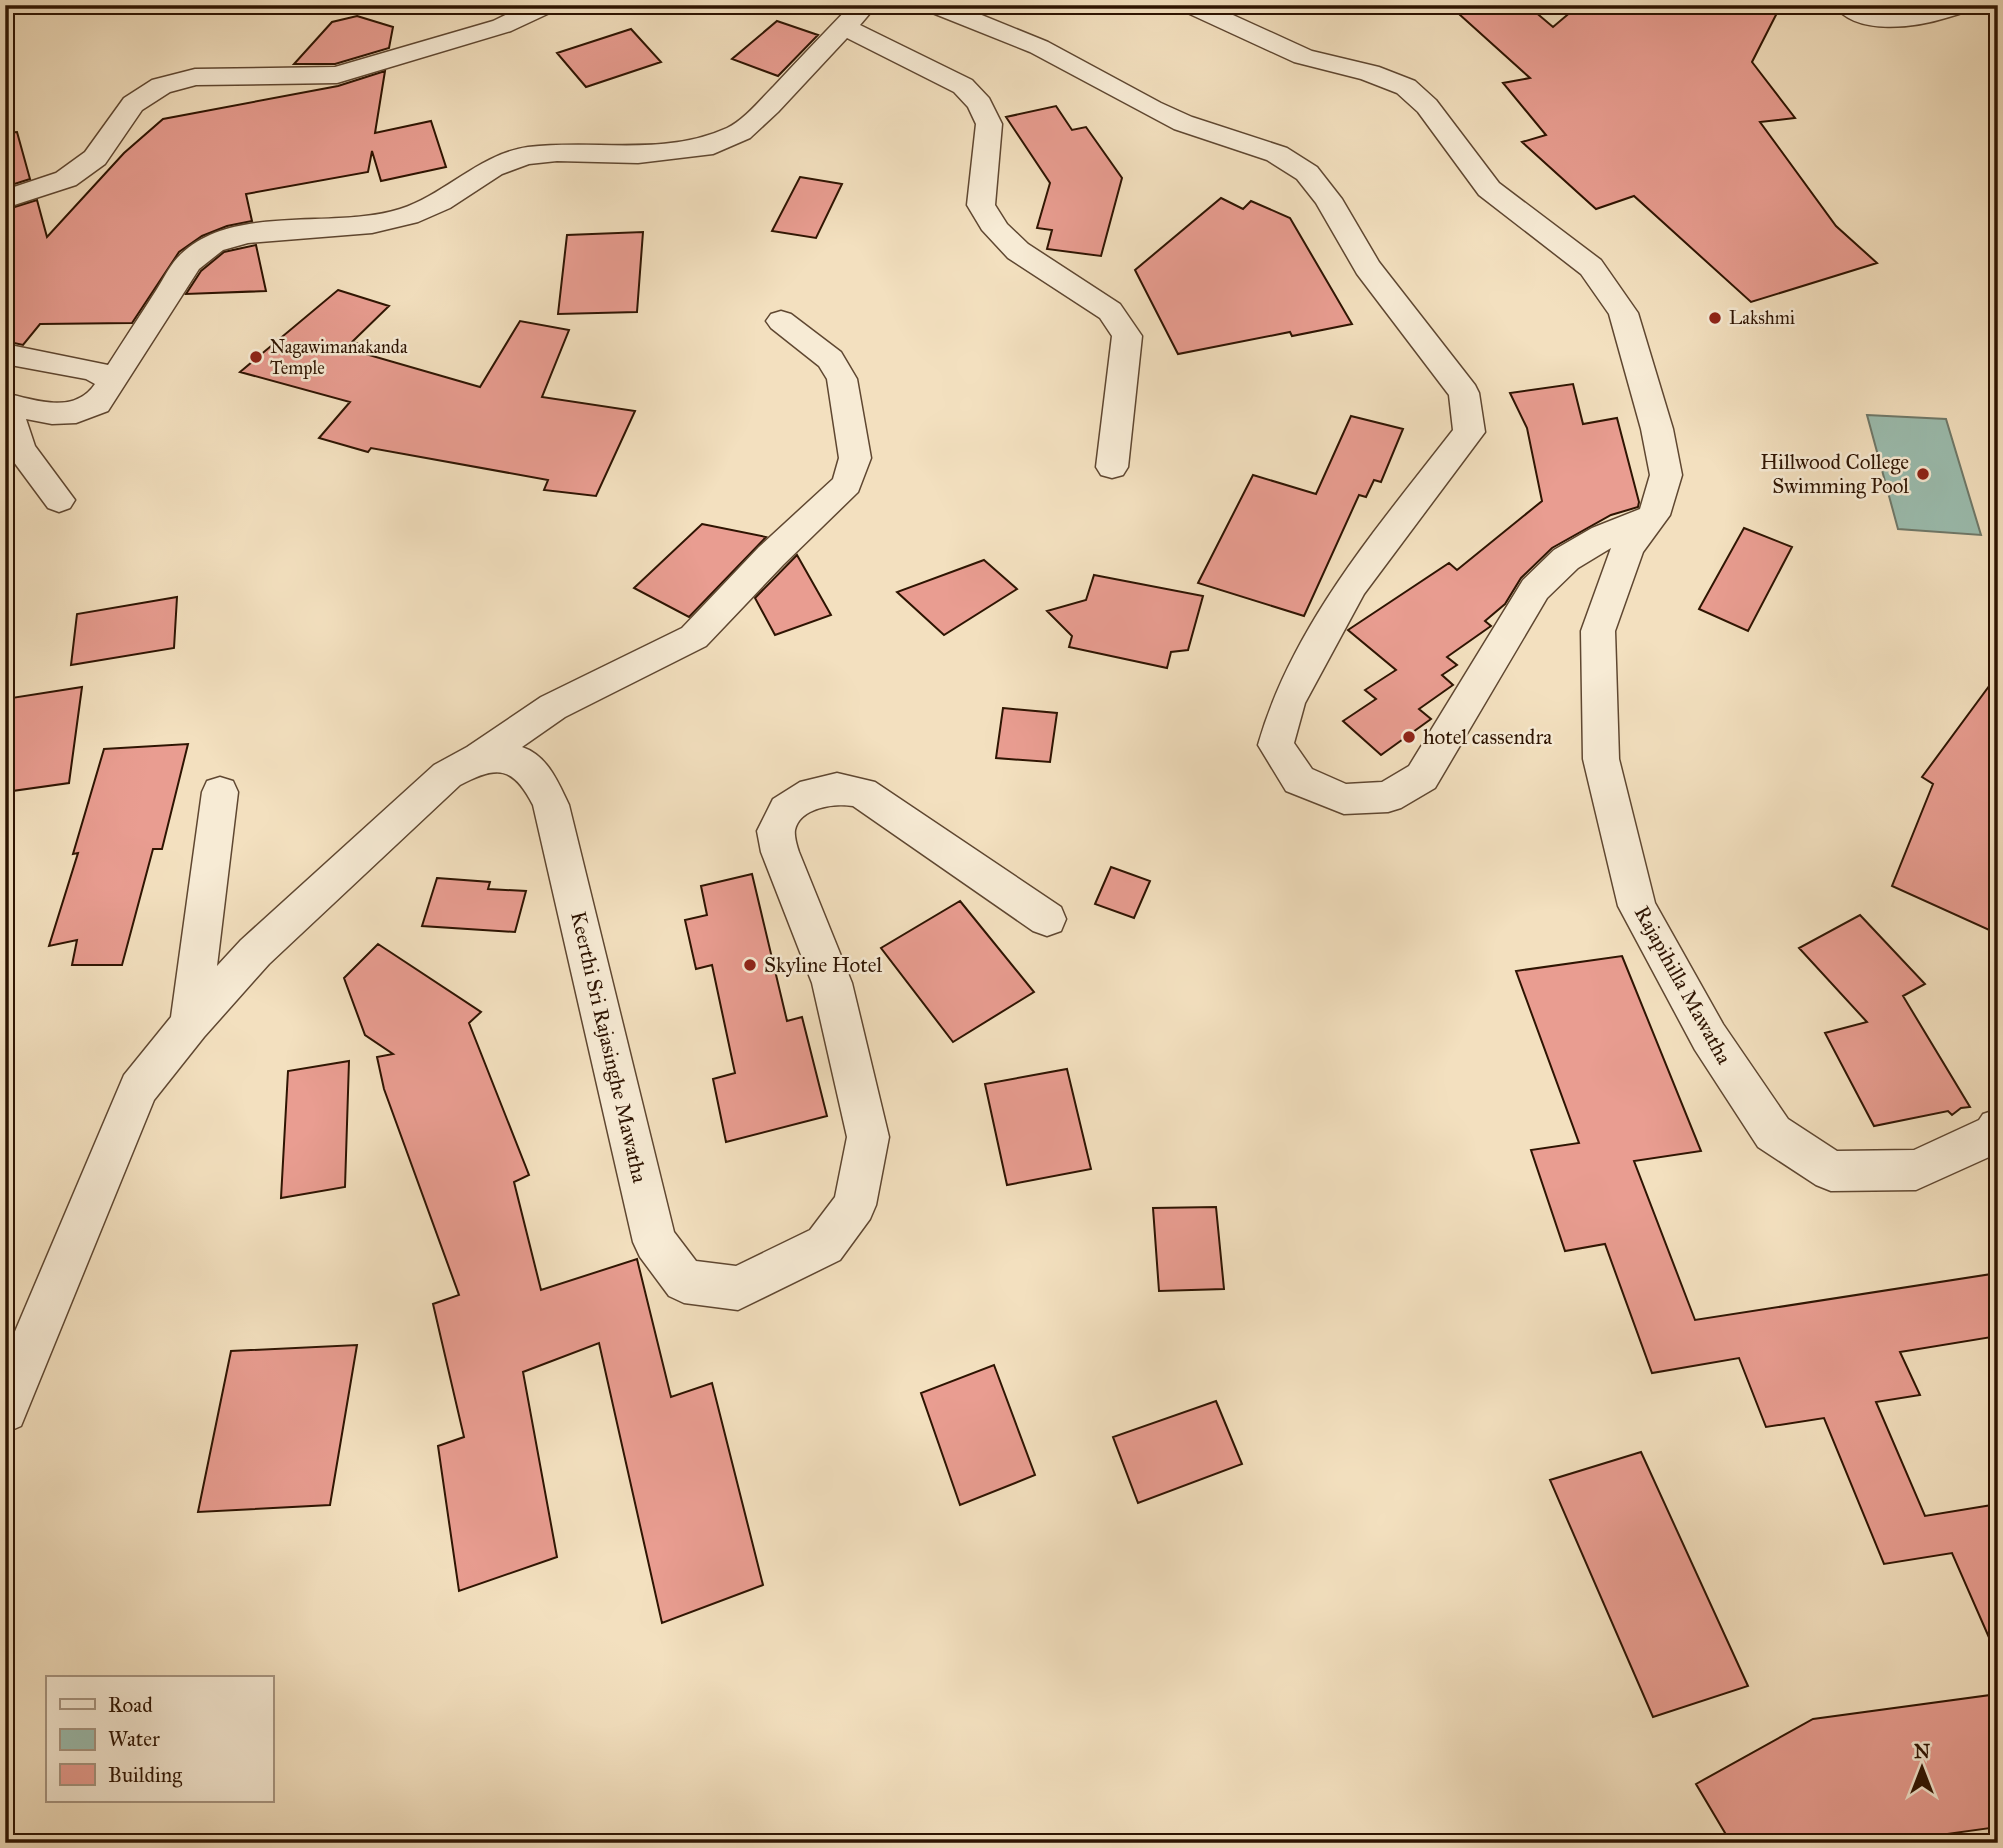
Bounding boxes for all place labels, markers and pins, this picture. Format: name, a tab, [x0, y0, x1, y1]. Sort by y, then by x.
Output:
place label: Lakshmi	[1729, 307, 1795, 329]
marker: Lakshmi	[1707, 310, 1723, 326]
place label: Nagawimanakanda Temple	[270, 336, 408, 379]
marker: Nagawimanakanda Temple	[248, 349, 264, 365]
place label: Hillwood College Swimming Pool	[1760, 449, 1909, 499]
marker: Hillwood College Swimming Pool	[1915, 466, 1931, 482]
place label: hotel cassendra	[1423, 724, 1552, 750]
marker: hotel cassendra	[1401, 729, 1417, 745]
place label: Skyline Hotel	[764, 952, 883, 978]
marker: Skyline Hotel	[742, 957, 758, 973]

